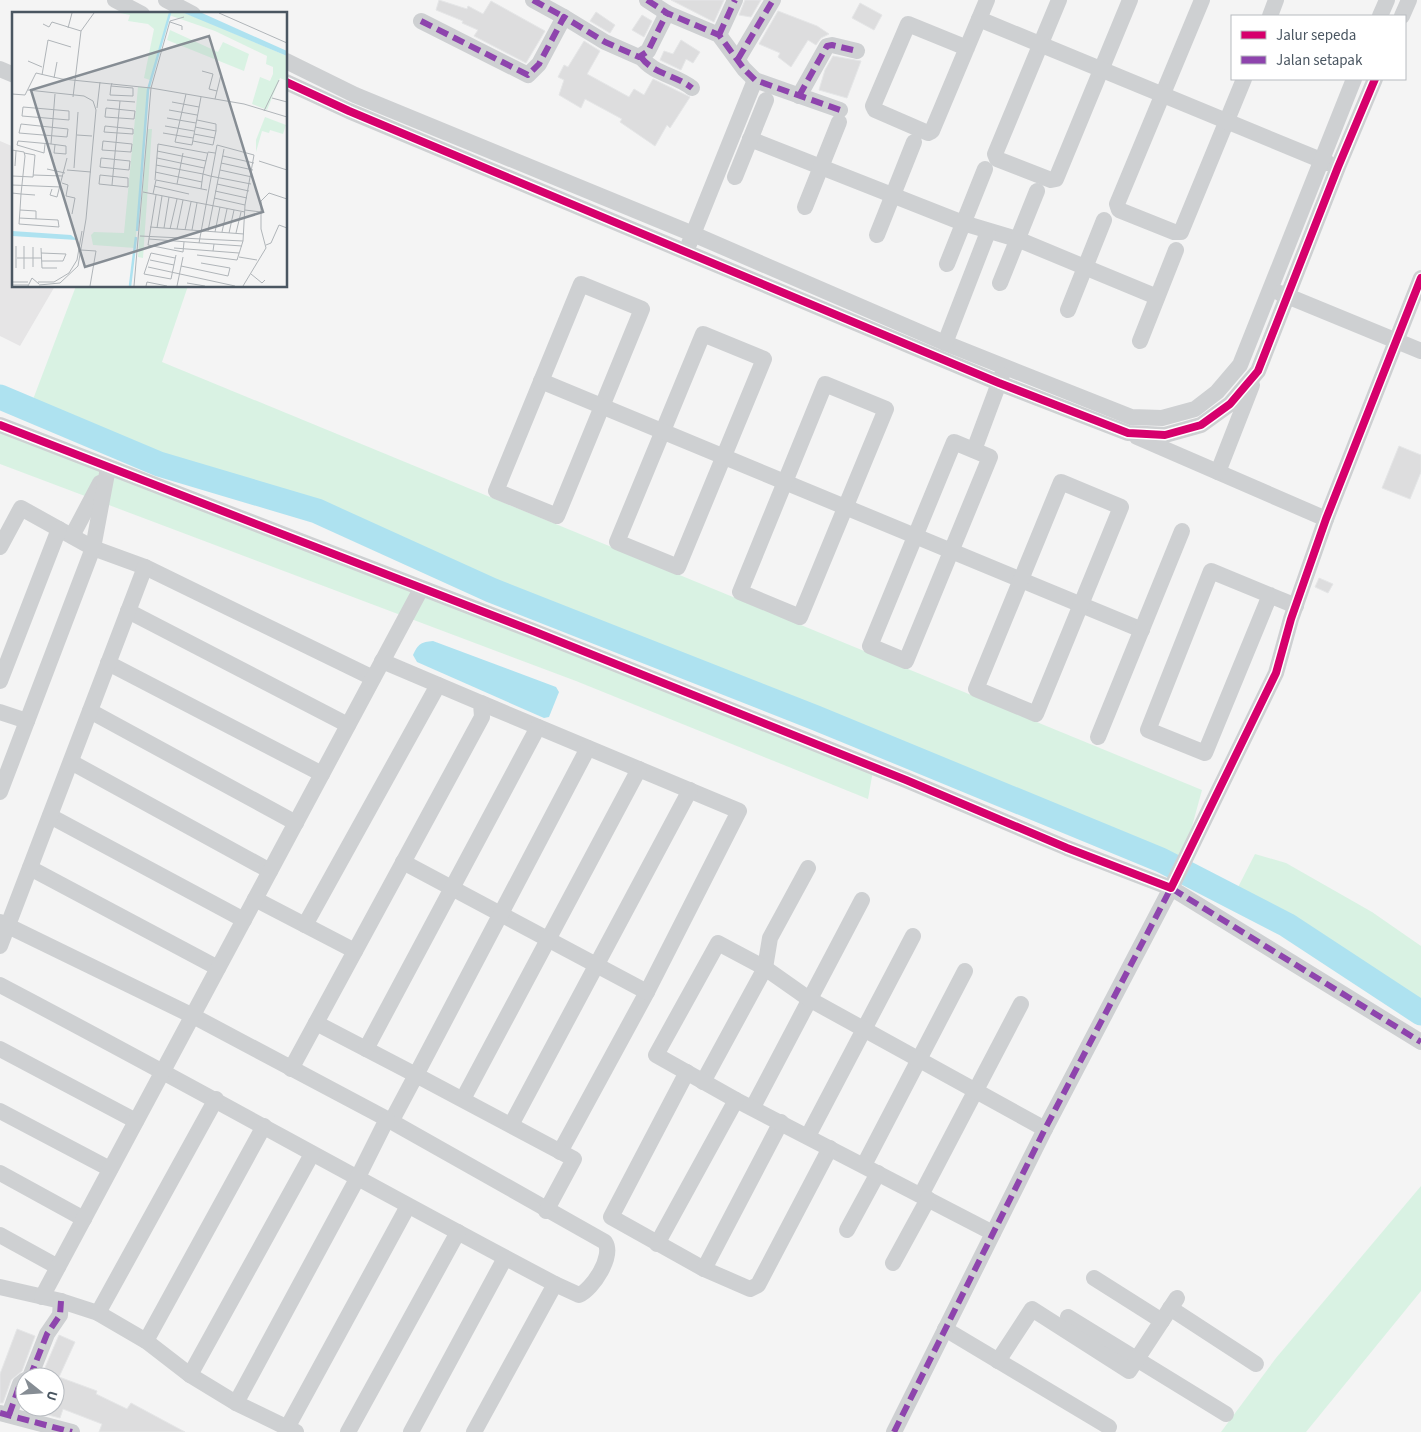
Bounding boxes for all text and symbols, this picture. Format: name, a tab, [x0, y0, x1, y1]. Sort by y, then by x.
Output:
inset map	[12, 12, 288, 288]
legend	[1231, 15, 1406, 80]
text: Jalur sepeda	[1276, 25, 1356, 46]
text: Jalan setapak	[1276, 50, 1363, 71]
north arrow	[15, 1367, 65, 1417]
text: U	[41, 1388, 62, 1403]

